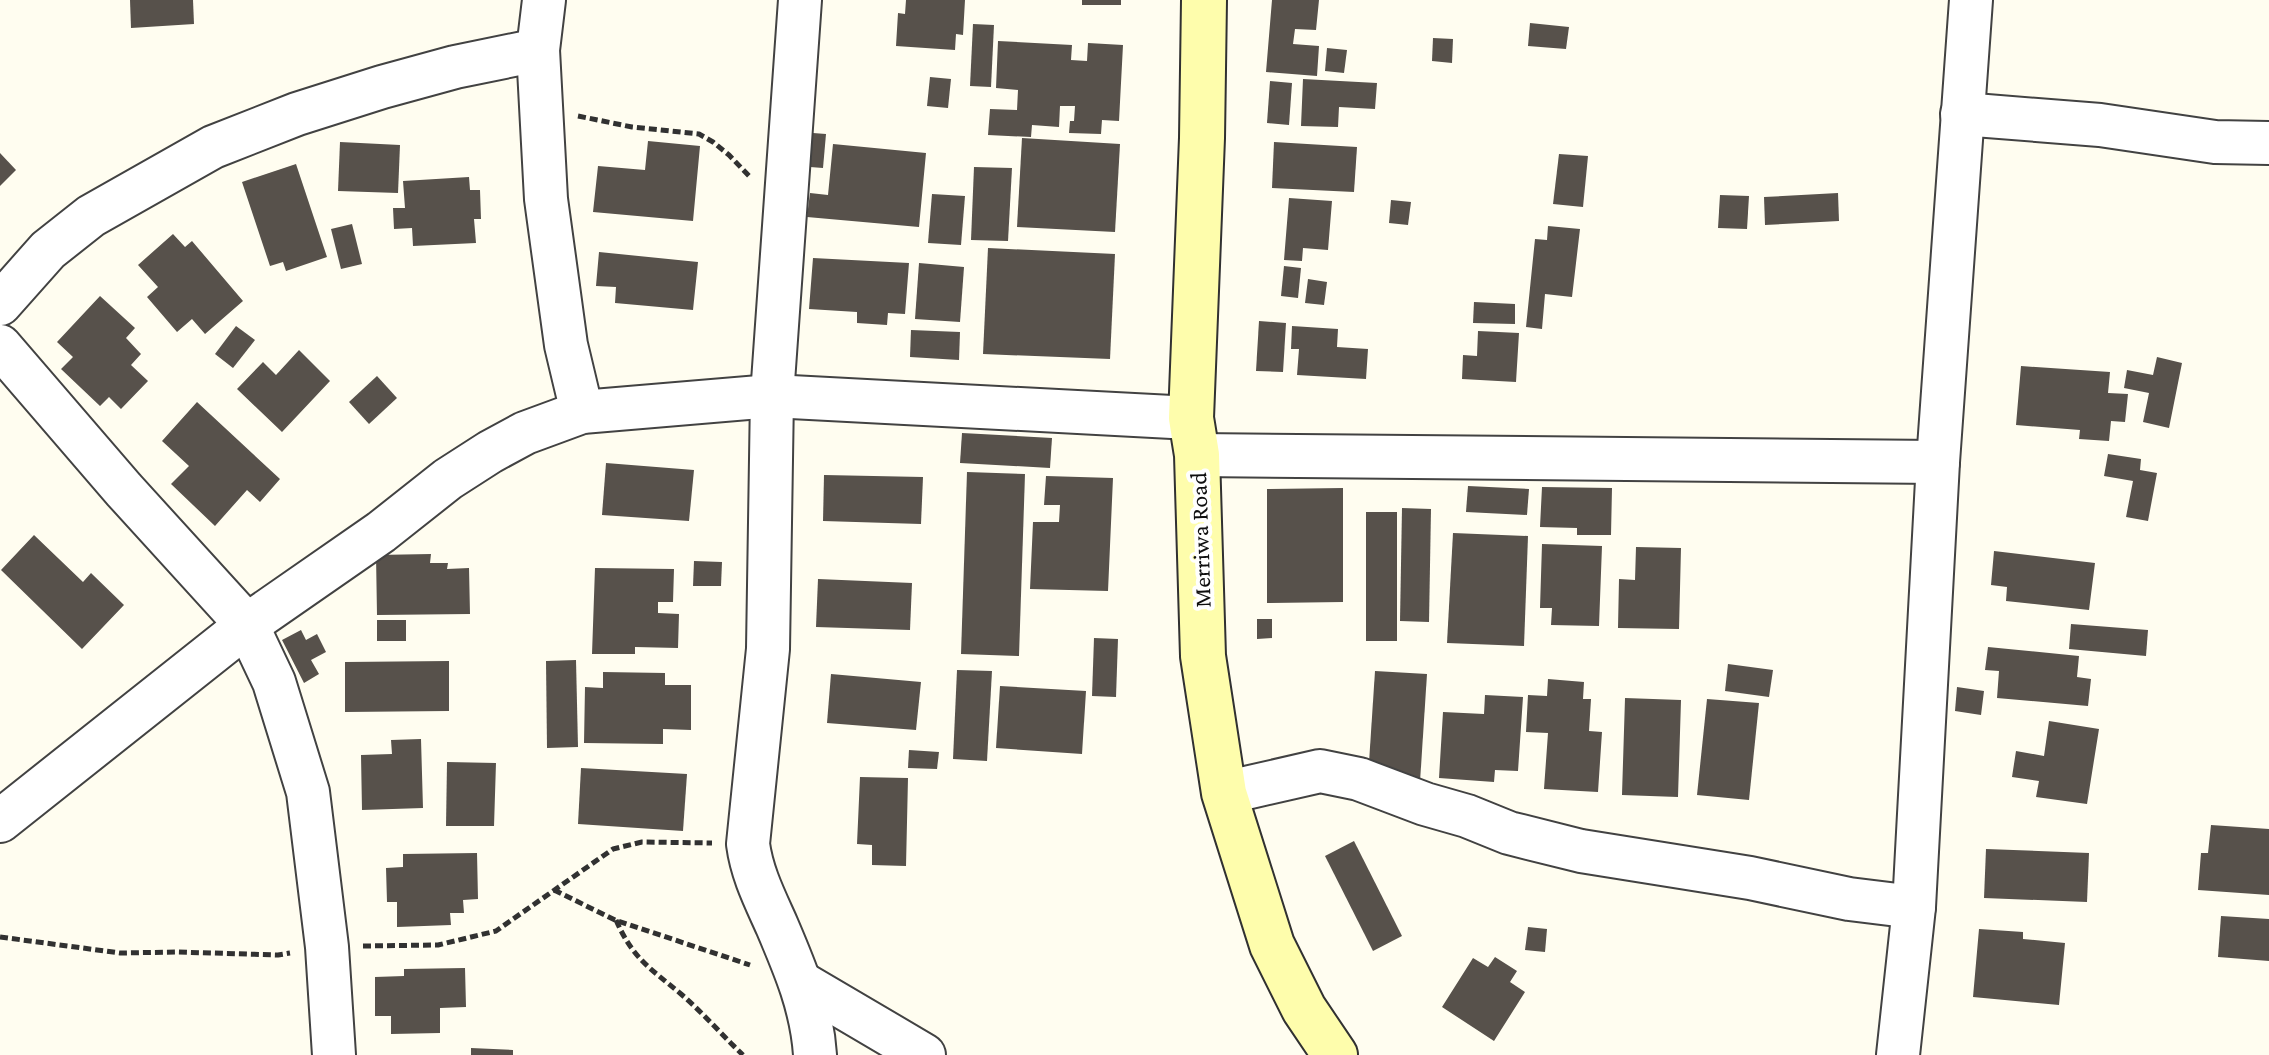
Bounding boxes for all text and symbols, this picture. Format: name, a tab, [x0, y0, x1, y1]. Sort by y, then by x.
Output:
street label: Merriwa Road	[1184, 471, 1216, 608]

